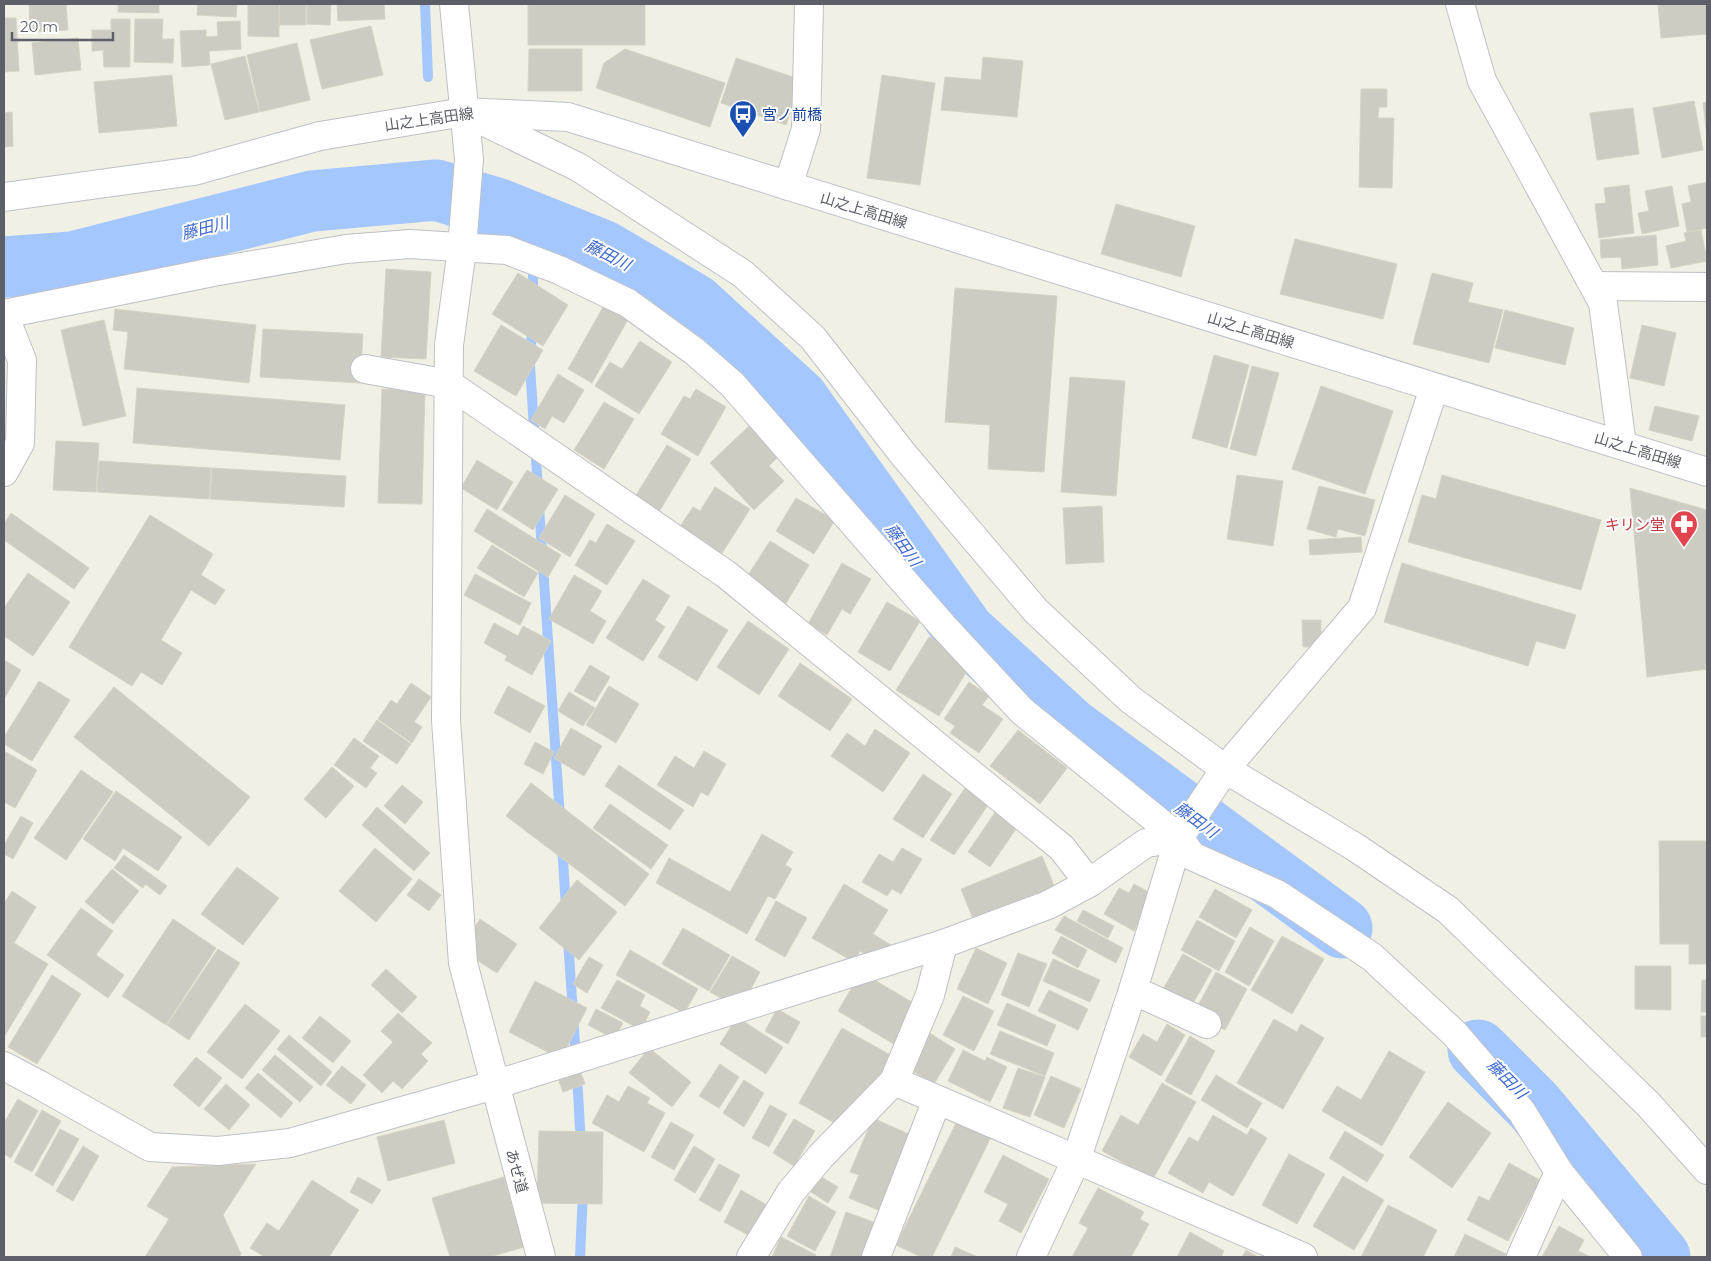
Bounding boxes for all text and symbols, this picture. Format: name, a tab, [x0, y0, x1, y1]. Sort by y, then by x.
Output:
scale bar	[12, 10, 114, 42]
text: 20 m	[20, 17, 58, 36]
bus stop icon: 宮ノ前橋	[728, 99, 758, 138]
street label: 山之上高田線	[383, 103, 475, 135]
place label: 宮ノ前橋	[762, 105, 822, 124]
street label: 山之上高田線	[818, 188, 910, 232]
water label: 藤田川	[179, 212, 233, 243]
water label: 藤田川	[582, 236, 635, 275]
street label: 山之上高田線	[1205, 308, 1297, 352]
street label: 山之上高田線	[1592, 428, 1684, 472]
pharmacy icon: キリン堂	[1669, 509, 1699, 548]
place label: キリン堂	[1605, 515, 1665, 534]
water label: 藤田川	[881, 520, 926, 572]
water label: 藤田川	[1171, 798, 1223, 843]
water label: 藤田川	[1483, 1055, 1532, 1104]
street label: あぜ道	[502, 1147, 532, 1195]

